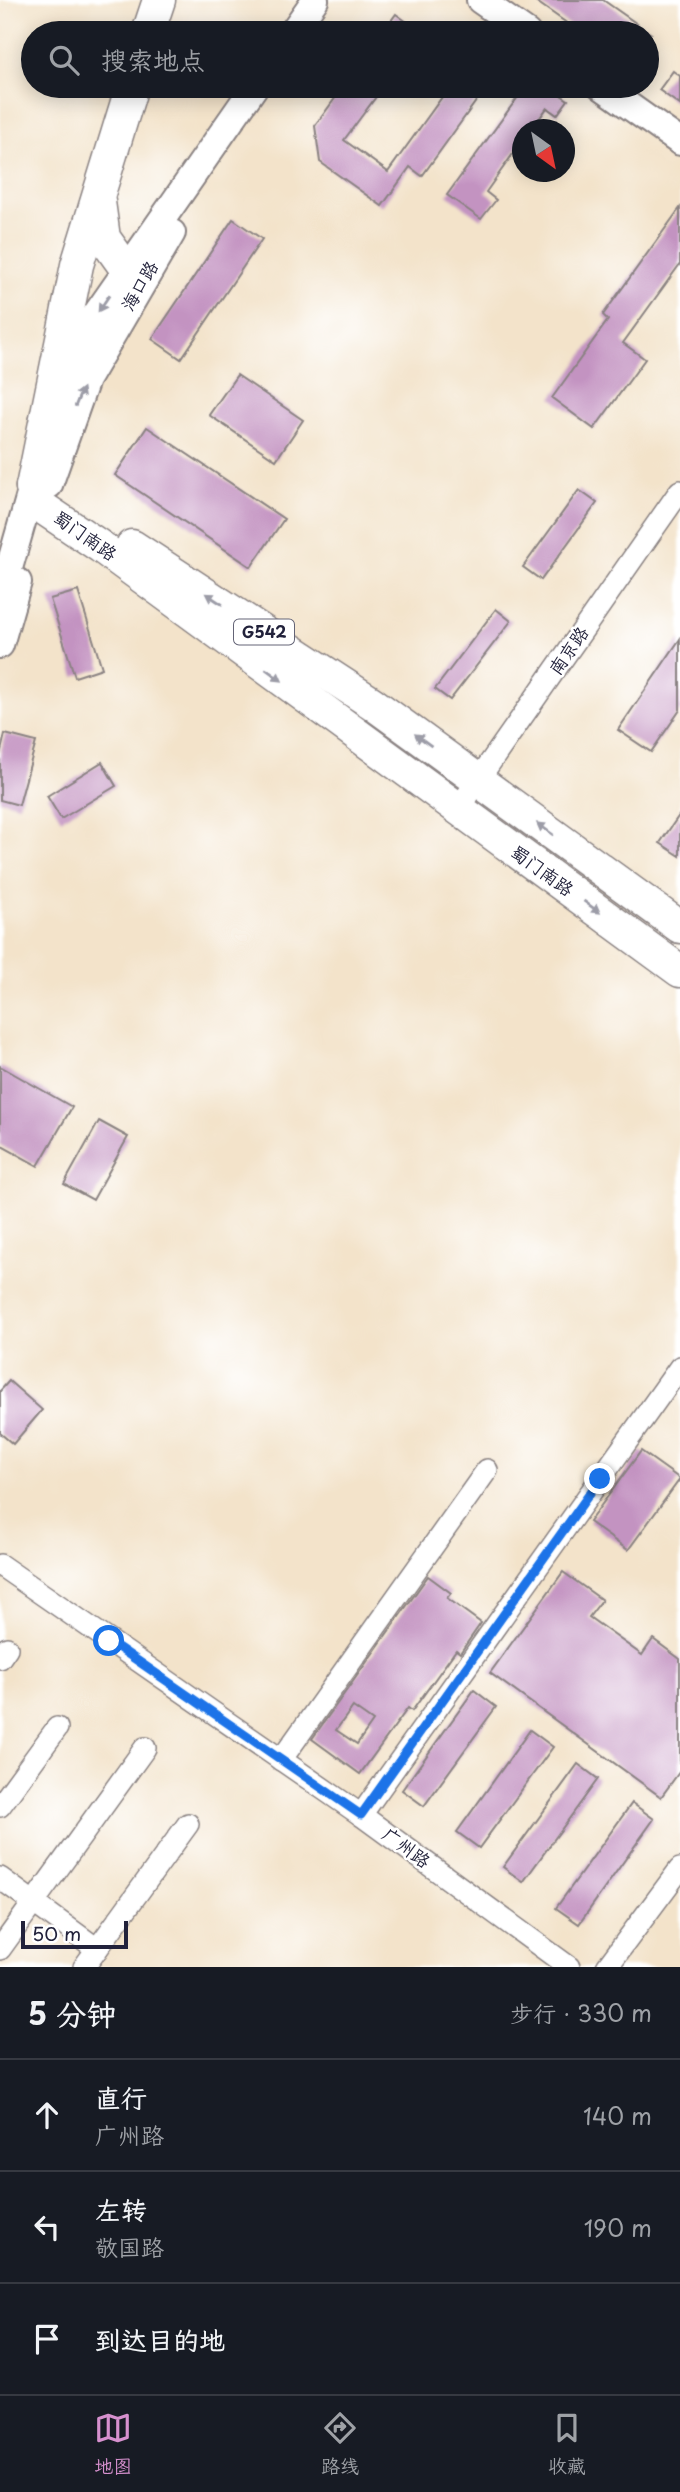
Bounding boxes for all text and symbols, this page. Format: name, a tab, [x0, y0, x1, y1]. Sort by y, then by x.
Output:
search box	[21, 21, 659, 98]
text: 搜索地点	[101, 40, 205, 79]
icon: search	[45, 41, 83, 79]
north arrow	[512, 119, 575, 182]
street label: 海口路	[114, 255, 164, 315]
one-way arrow	[97, 294, 111, 312]
one-way arrow	[74, 386, 85, 407]
street label: 蜀门南路	[49, 503, 123, 566]
one-way arrow	[204, 593, 224, 606]
road number: G542	[234, 620, 294, 645]
street label: 南京路	[541, 620, 594, 680]
one-way arrow	[265, 668, 284, 682]
one-way arrow	[414, 734, 432, 748]
one-way arrow	[536, 823, 554, 837]
street label: 蜀门南路	[506, 838, 580, 902]
one-way arrow	[583, 900, 601, 914]
route end	[584, 1463, 615, 1494]
route start	[93, 1625, 124, 1656]
street label: 广州路	[377, 1820, 437, 1874]
scale bar	[21, 1918, 128, 1950]
text: 50 m	[32, 1919, 81, 1947]
text: 5 分钟	[28, 1990, 116, 2035]
text: 步行 · 330 m	[510, 1995, 652, 2030]
text: 直行	[95, 2078, 147, 2117]
icon: ahead	[28, 2096, 66, 2134]
text: 140 m	[583, 2098, 652, 2133]
text: 广州路	[95, 2117, 164, 2152]
text: 左转	[95, 2190, 147, 2229]
icon: left	[28, 2208, 66, 2246]
text: 190 m	[584, 2210, 652, 2245]
text: 敬国路	[95, 2229, 164, 2264]
icon: arrive	[28, 2320, 66, 2358]
text: 到达目的地	[95, 2320, 225, 2359]
tab: 地图	[94, 2409, 132, 2479]
tab: 路线	[321, 2409, 359, 2479]
tab: 收藏	[548, 2409, 586, 2479]

